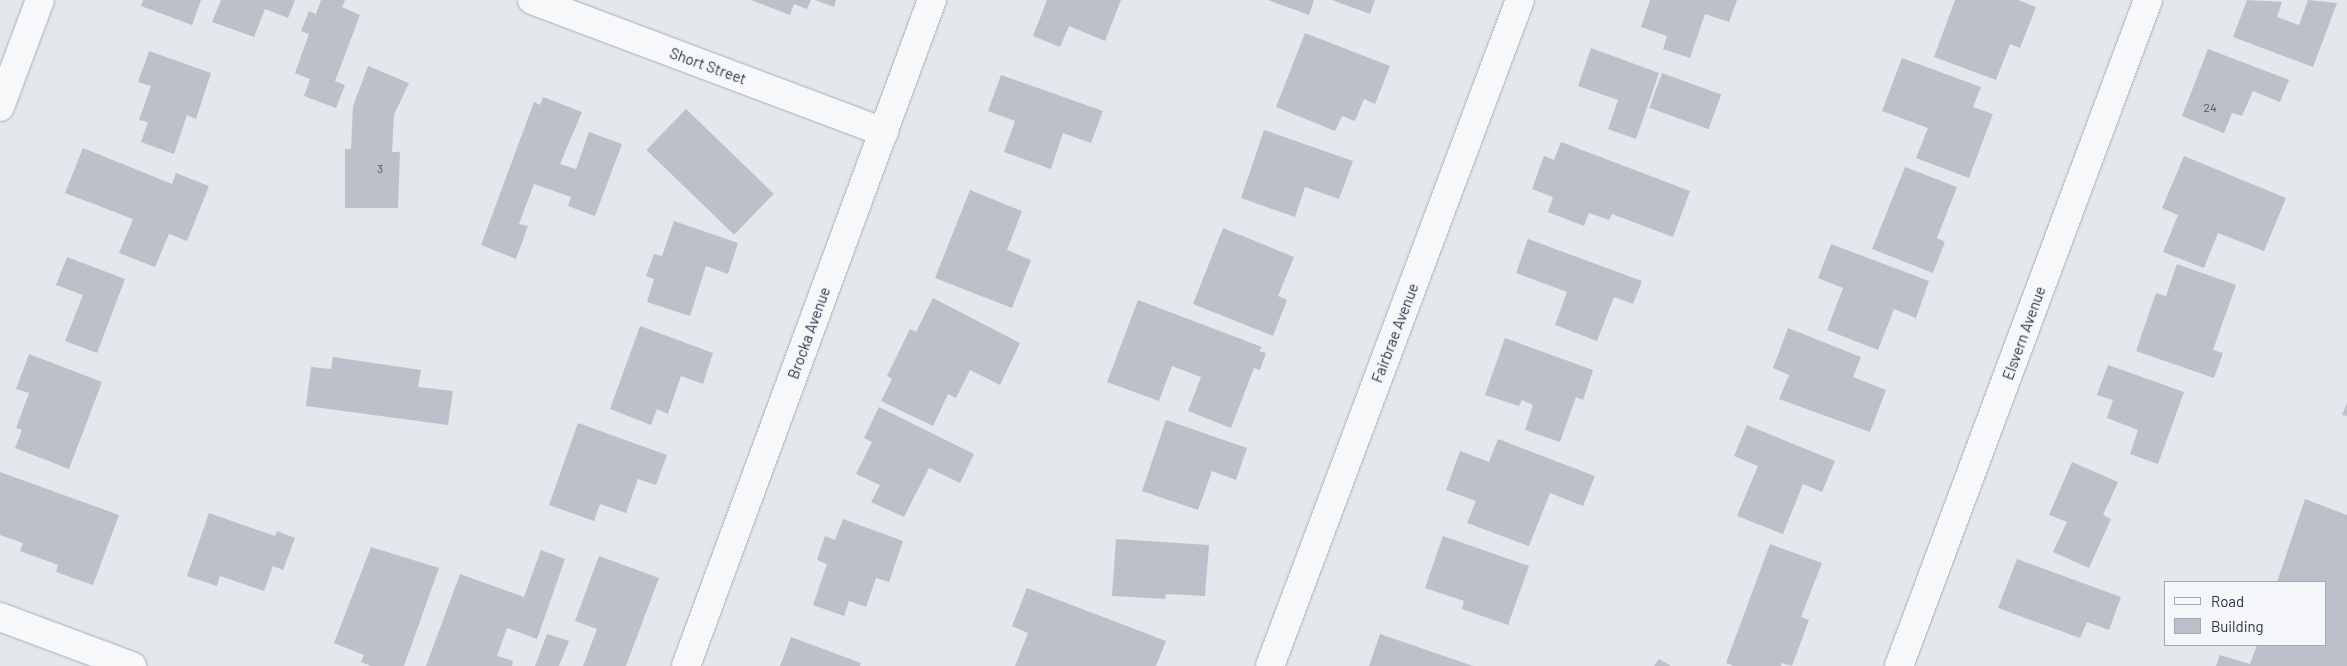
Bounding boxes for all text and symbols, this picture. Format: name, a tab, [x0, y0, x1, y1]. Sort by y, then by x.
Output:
street label: Short Street	[667, 44, 749, 88]
house number: 24	[2203, 101, 2217, 115]
house number: 3	[377, 162, 383, 176]
street label: Fairbrae Avenue	[1368, 281, 1422, 385]
street label: Elsvern Avenue	[1999, 284, 2049, 382]
street label: Brocka Avenue	[784, 285, 834, 381]
legend	[2164, 581, 2327, 646]
text: Road	[2211, 592, 2244, 610]
text: Building	[2211, 617, 2264, 635]

